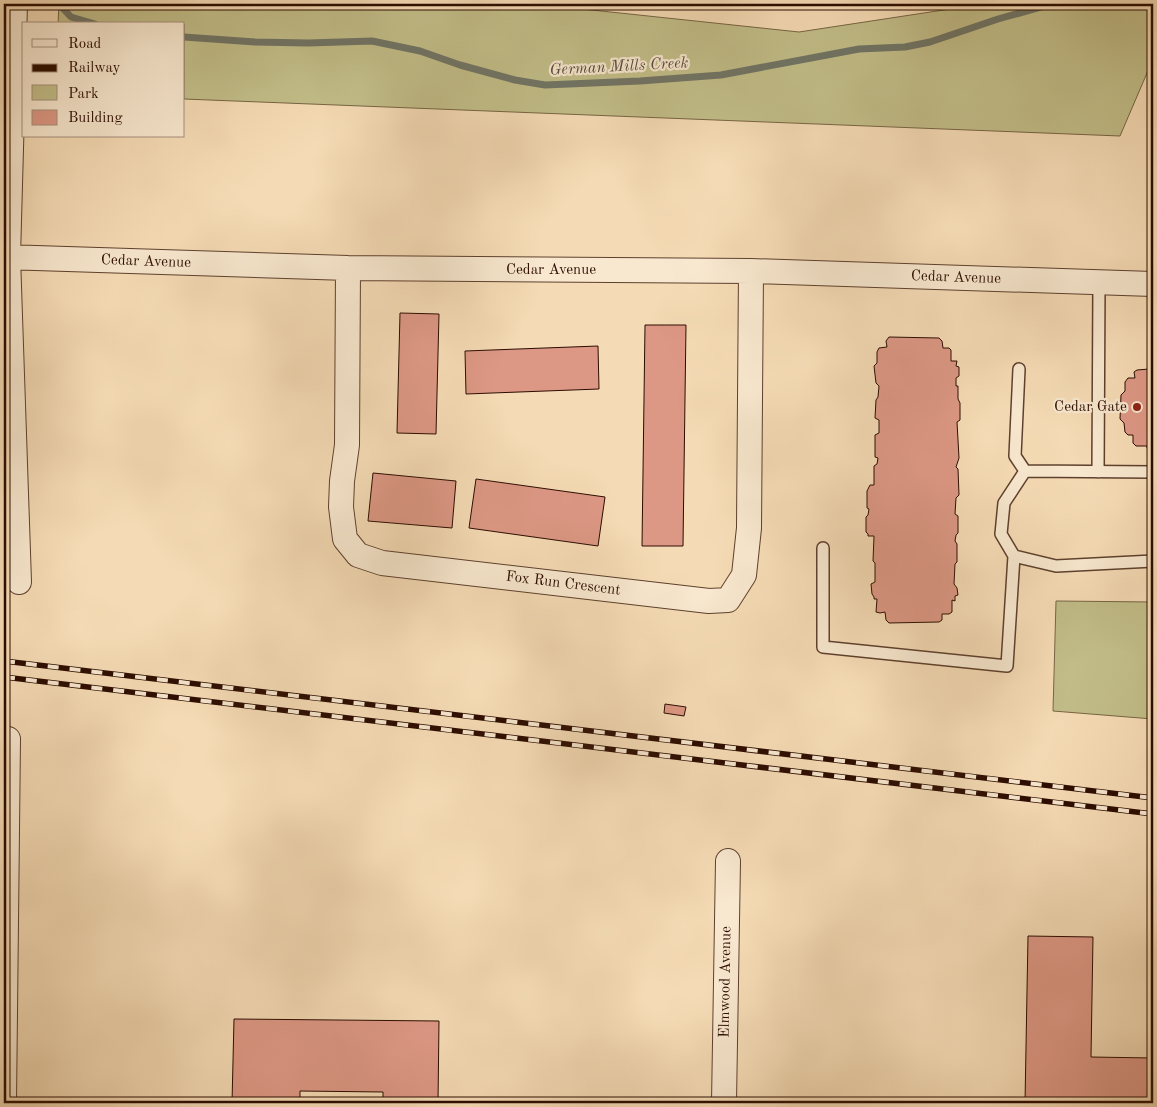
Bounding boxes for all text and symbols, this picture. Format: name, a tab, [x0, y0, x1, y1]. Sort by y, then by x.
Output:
legend	[22, 22, 185, 138]
text: Road	[68, 37, 102, 52]
water label: German Mills Creek	[549, 55, 689, 79]
text: Railway	[68, 61, 121, 76]
text: Park	[68, 87, 99, 102]
text: Building	[68, 111, 123, 126]
street label: Cedar Avenue	[101, 253, 191, 271]
street label: Cedar Avenue	[506, 263, 596, 278]
street label: Cedar Avenue	[911, 269, 1001, 287]
place label: Cedar Gate	[1054, 400, 1127, 415]
marker: Cedar Gate	[1131, 401, 1143, 413]
street label: Fox Run Crescent	[505, 570, 621, 598]
street label: Elmwood Avenue	[718, 926, 734, 1038]

